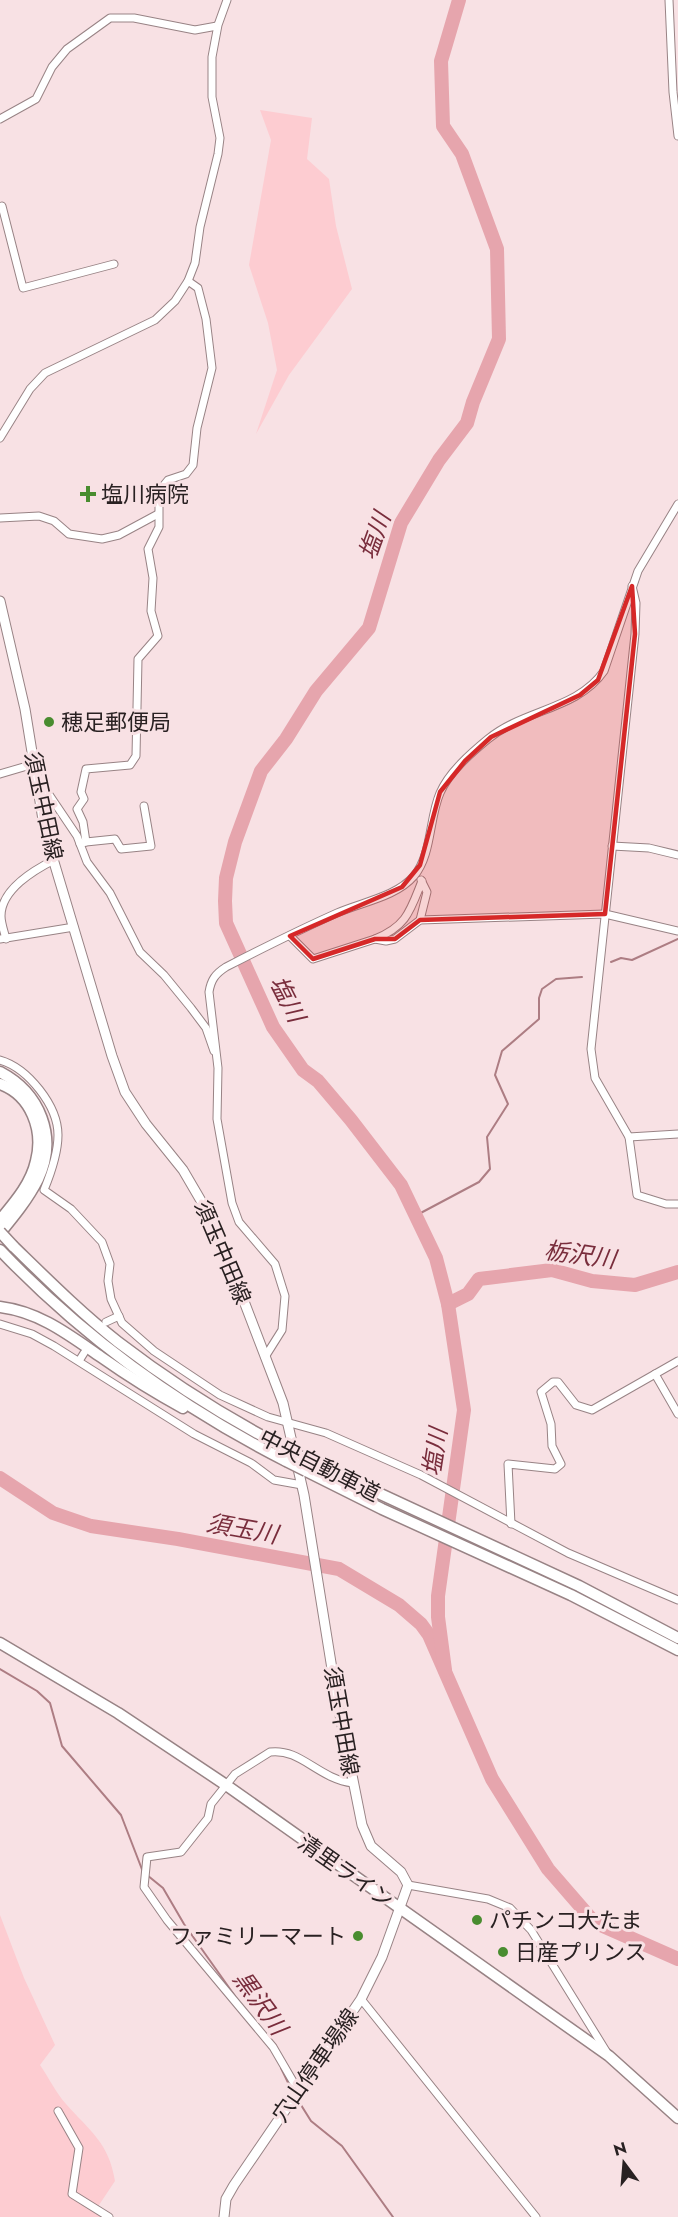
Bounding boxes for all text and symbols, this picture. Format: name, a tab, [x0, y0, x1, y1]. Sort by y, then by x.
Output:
place label: 塩川病院	[101, 478, 189, 510]
marker: 塩川病院	[79, 485, 97, 503]
water label: 塩川	[350, 504, 400, 564]
place label: 穂足郵便局	[61, 706, 171, 738]
marker: 穂足郵便局	[42, 715, 56, 729]
street label: 須玉中田線	[17, 749, 71, 863]
water label: 塩川	[261, 969, 315, 1031]
street label: 須玉中田線	[187, 1195, 259, 1309]
water label: 栃沢川	[542, 1232, 621, 1277]
street label: 中央自動車道	[254, 1421, 386, 1509]
water label: 塩川	[413, 1423, 456, 1478]
water label: 須玉川	[204, 1505, 284, 1553]
street label: 須玉中田線	[317, 1664, 367, 1778]
street label: 清里ライン	[292, 1826, 400, 1916]
place label: パチンコ大たま	[489, 1904, 642, 1936]
marker: パチンコ大たま	[470, 1913, 484, 1927]
place label: ファミリーマート	[170, 1920, 346, 1952]
marker: ファミリーマート	[351, 1929, 365, 1943]
place label: 日産プリンス	[515, 1936, 647, 1968]
marker: 日産プリンス	[496, 1945, 510, 1959]
water label: 黒沢川	[225, 1963, 297, 2045]
street label: 穴山停車場線	[264, 2002, 366, 2128]
north arrow	[594, 2133, 654, 2193]
text: N	[611, 2136, 629, 2162]

